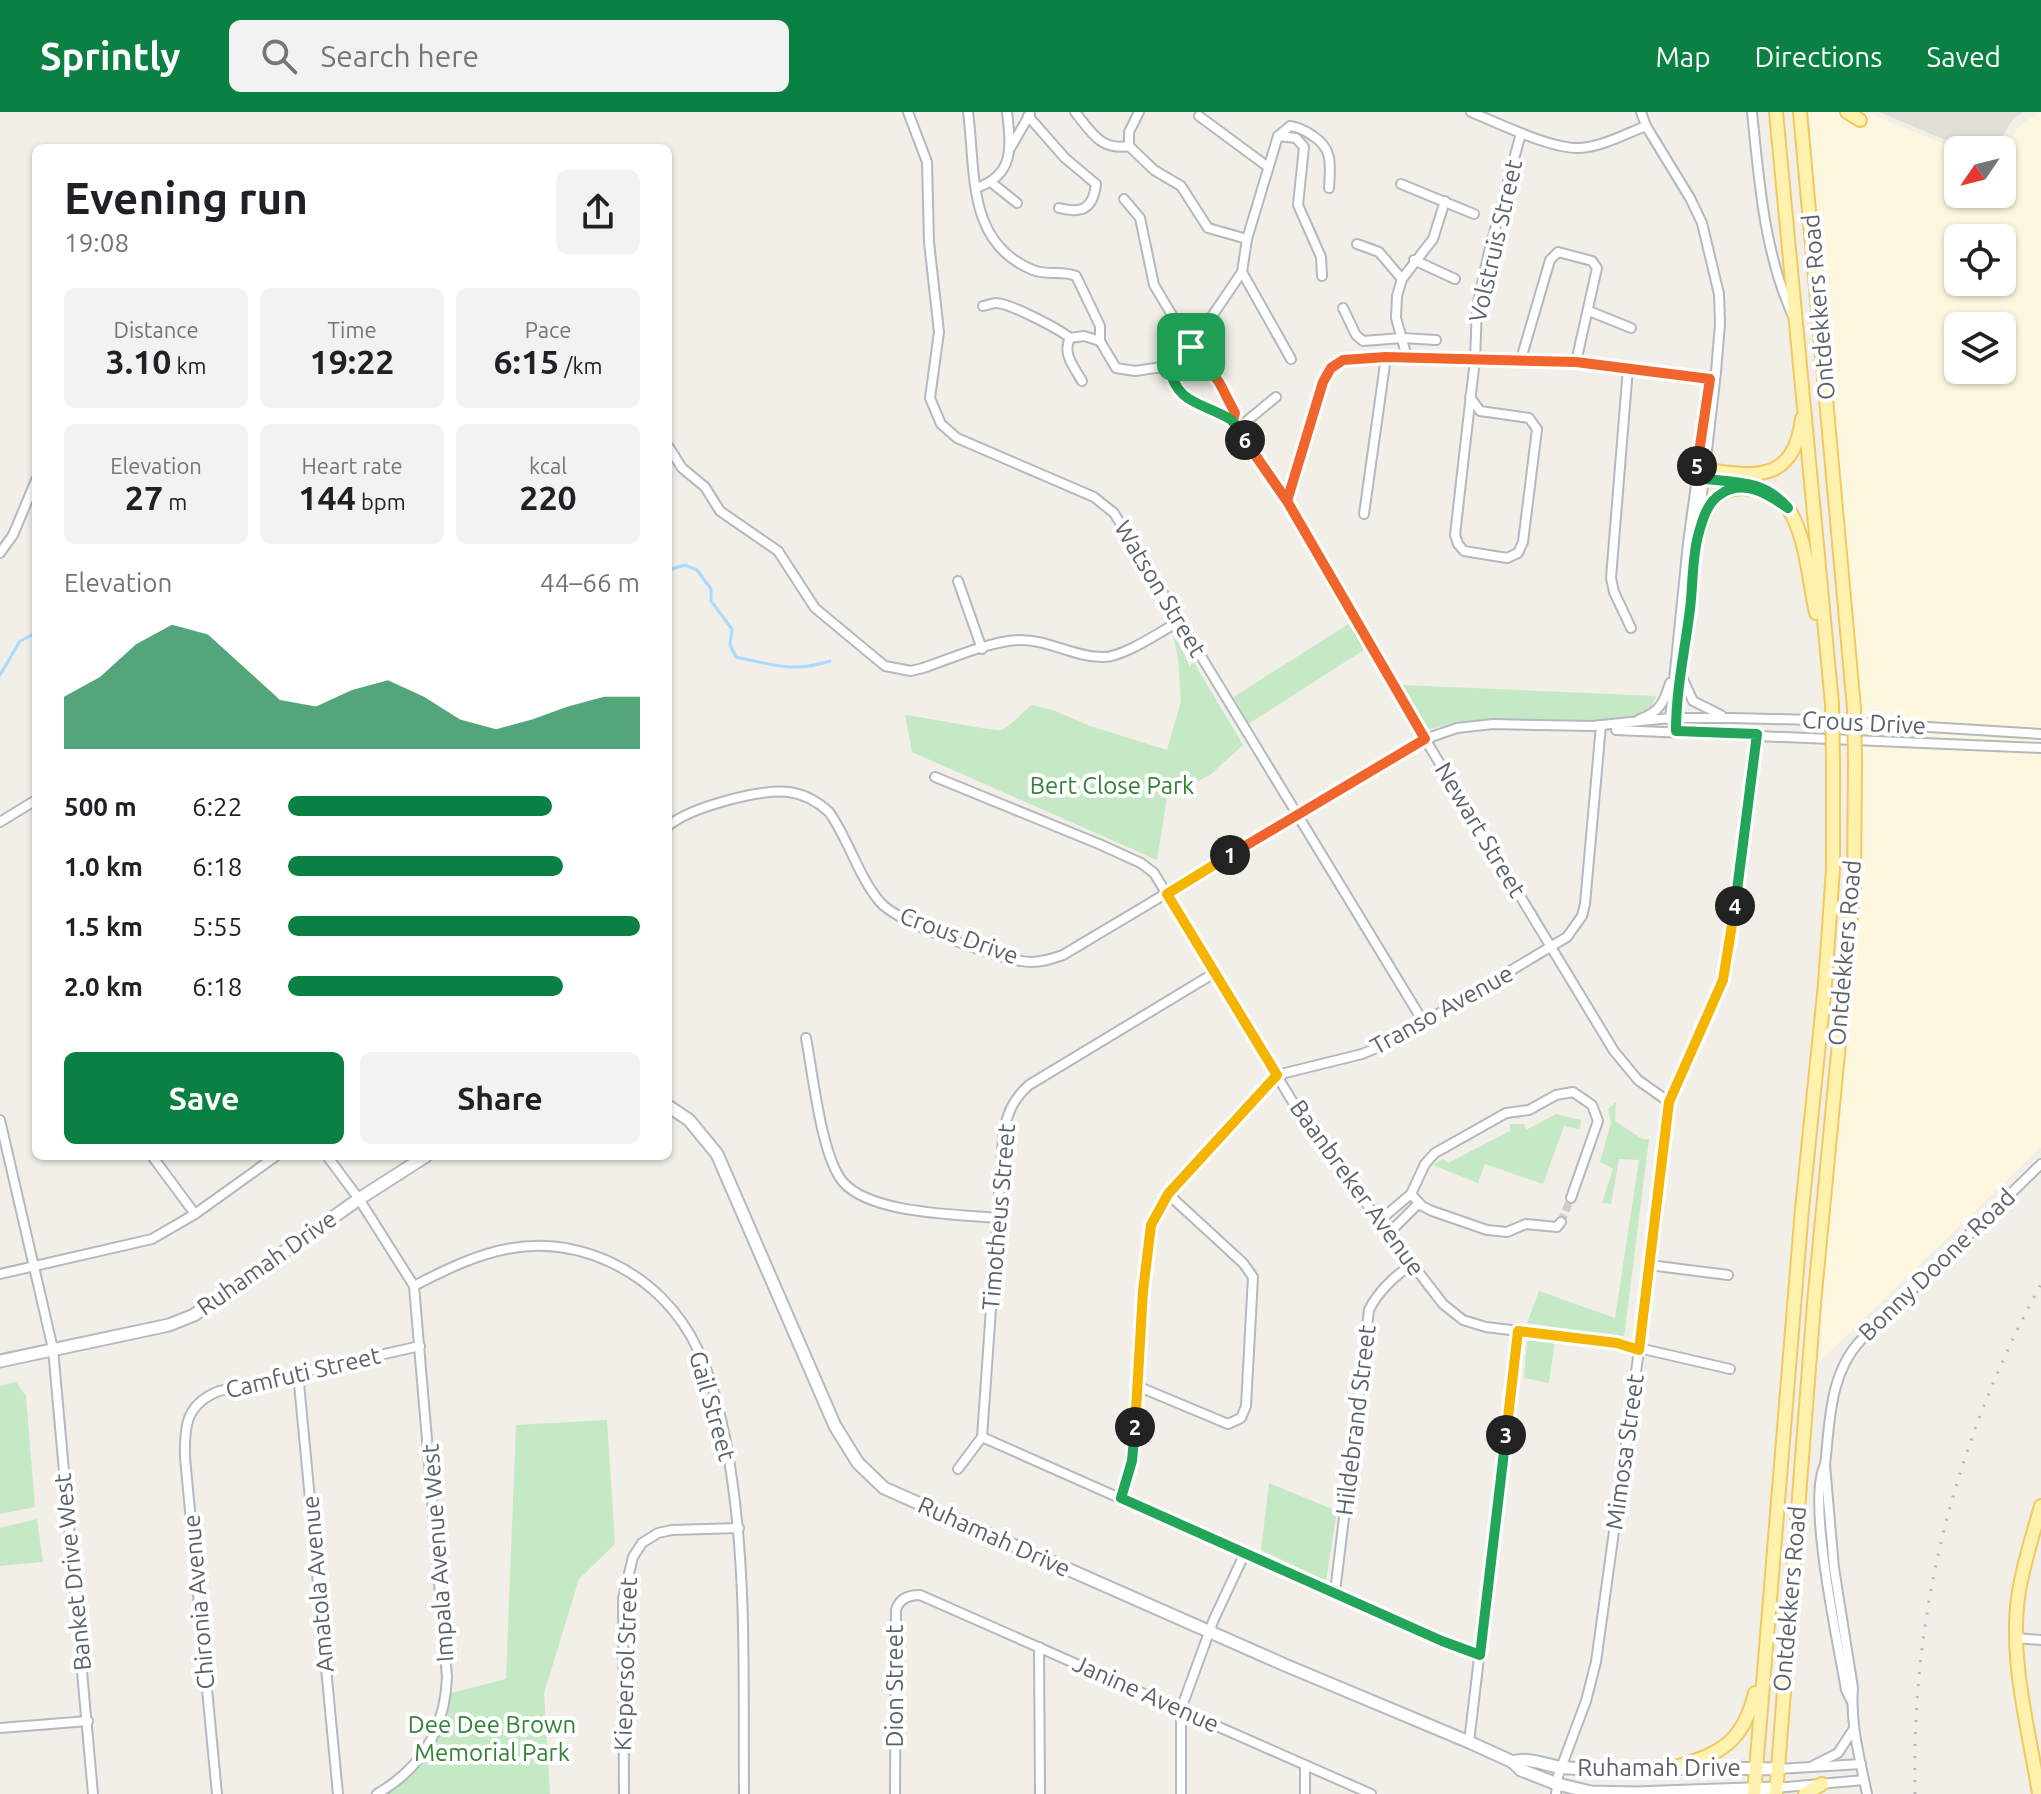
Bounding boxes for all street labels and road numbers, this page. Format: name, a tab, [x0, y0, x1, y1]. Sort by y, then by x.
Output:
street label: Volstruis Street	[1464, 156, 1527, 325]
street label: Ontdekkers Road	[1797, 213, 1840, 401]
street label: Watson Street	[1109, 516, 1212, 662]
street label: Crous Drive	[1801, 706, 1927, 739]
street label: Newart Street	[1430, 757, 1532, 902]
street label: Ontdekkers Road	[1823, 859, 1866, 1047]
street label: Crous Drive	[896, 902, 1022, 969]
street label: Transo Avenue	[1366, 959, 1518, 1060]
street label: Baanbreker Avenue	[1285, 1095, 1430, 1281]
street label: Timotheus Street	[977, 1122, 1020, 1312]
street label: Bonny Doone Road	[1853, 1183, 2020, 1346]
street label: Ruhamah Drive	[192, 1205, 341, 1321]
street label: Hildebrand Street	[1330, 1323, 1381, 1517]
street label: Camfuti Street	[223, 1341, 384, 1403]
street label: Gail Street	[684, 1348, 741, 1464]
street label: Mimosa Street	[1600, 1372, 1649, 1531]
street label: Impala Avenue West	[416, 1442, 459, 1663]
street label: Banket Drive West	[49, 1471, 96, 1672]
street label: Ruhamah Drive	[914, 1491, 1074, 1582]
street label: Amatola Avenue	[296, 1495, 339, 1673]
street label: Ontdekkers Road	[1768, 1505, 1811, 1693]
street label: Chironia Avenue	[177, 1513, 220, 1691]
street label: Kiepersol Street	[609, 1576, 642, 1751]
street label: Dion Street	[881, 1624, 908, 1748]
street label: Janine Avenue	[1069, 1649, 1223, 1738]
street label: Ruhamah Drive	[1577, 1754, 1741, 1781]

